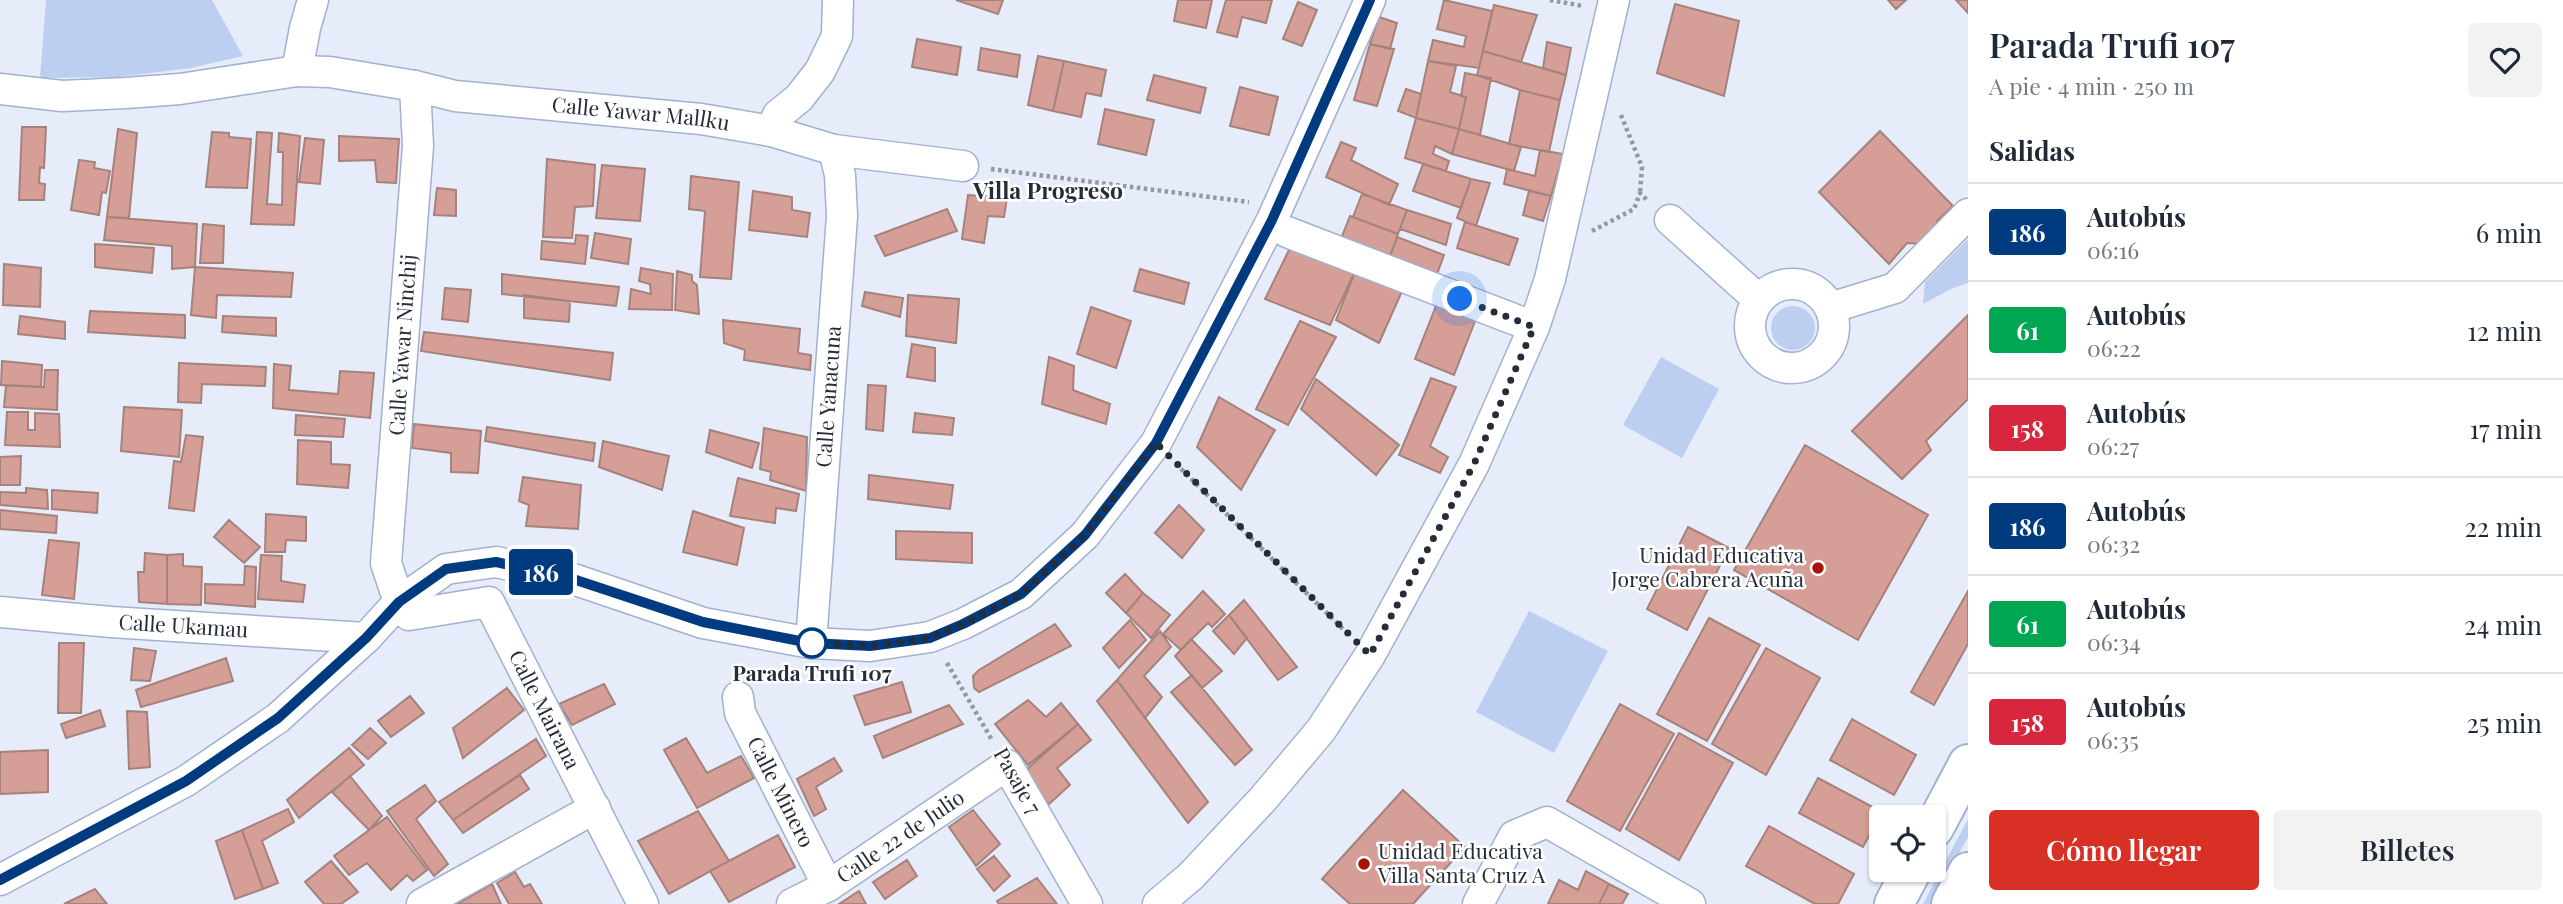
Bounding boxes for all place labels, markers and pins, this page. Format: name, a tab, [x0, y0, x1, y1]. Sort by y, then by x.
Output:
place label: Unidad Educativa Jorge Cabrera Acuña	[1610, 540, 1805, 592]
marker: Unidad Educativa Jorge Cabrera Acuña	[1810, 560, 1826, 576]
marker: Parada Trufi 107	[797, 628, 827, 658]
place label: Parada Trufi 107	[733, 658, 892, 686]
place label: Unidad Educativa Villa Santa Cruz A	[1377, 836, 1546, 888]
marker: Unidad Educativa Villa Santa Cruz A	[1356, 856, 1372, 872]

